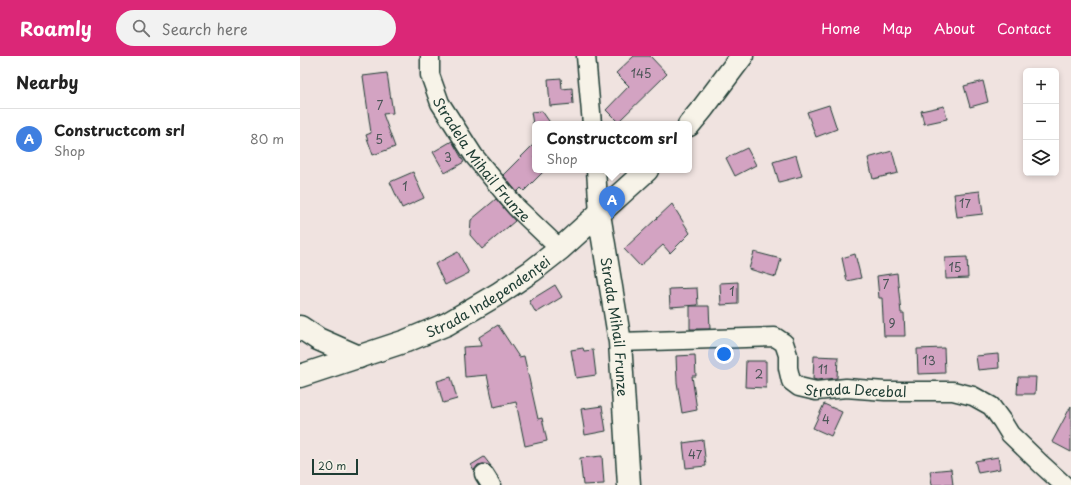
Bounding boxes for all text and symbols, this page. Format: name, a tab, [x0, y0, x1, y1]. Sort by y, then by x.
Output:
search box	[116, 10, 396, 46]
text: Roamly	[20, 14, 92, 42]
icon: search	[130, 17, 152, 39]
text: Search here	[162, 17, 248, 40]
text: Home	[821, 18, 860, 39]
text: Map	[882, 18, 912, 39]
text: About	[934, 18, 975, 39]
text: Contact	[997, 18, 1051, 39]
house number: 145	[631, 64, 651, 82]
map controls	[1023, 68, 1059, 176]
button: +	[1023, 68, 1059, 104]
text: Nearby	[16, 69, 78, 95]
street label: Stradela Mihail Frunze	[428, 94, 536, 227]
house number: 7	[377, 96, 384, 114]
button: −	[1023, 104, 1059, 140]
text: Constructcom srl	[54, 118, 185, 141]
popup	[532, 121, 692, 173]
text: Constructcom srl	[547, 126, 677, 149]
text: A	[24, 129, 34, 148]
text: 80 m	[250, 129, 284, 148]
house number: 5	[375, 130, 383, 148]
button: layers	[1023, 140, 1059, 176]
text: Shop	[54, 141, 85, 160]
house number: 3	[444, 148, 452, 166]
text: Shop	[547, 149, 578, 168]
house number: 1	[402, 177, 408, 195]
pin: A	[599, 186, 625, 219]
house number: 17	[959, 194, 971, 212]
street label: Strada Independenței	[422, 250, 554, 342]
street label: Strada Mihail Frunze	[596, 255, 634, 398]
house number: 15	[948, 258, 962, 276]
house number: 7	[883, 275, 890, 293]
house number: 1	[729, 282, 735, 300]
house number: 9	[888, 314, 896, 332]
your location	[714, 344, 734, 364]
house number: 13	[922, 351, 936, 369]
house number: 11	[818, 360, 828, 378]
house number: 2	[755, 365, 763, 383]
street label: Strada Decebal	[802, 377, 907, 402]
house number: 4	[822, 410, 830, 428]
house number: 47	[688, 445, 703, 463]
scale bar	[312, 457, 358, 476]
text: 20 m	[318, 457, 346, 474]

